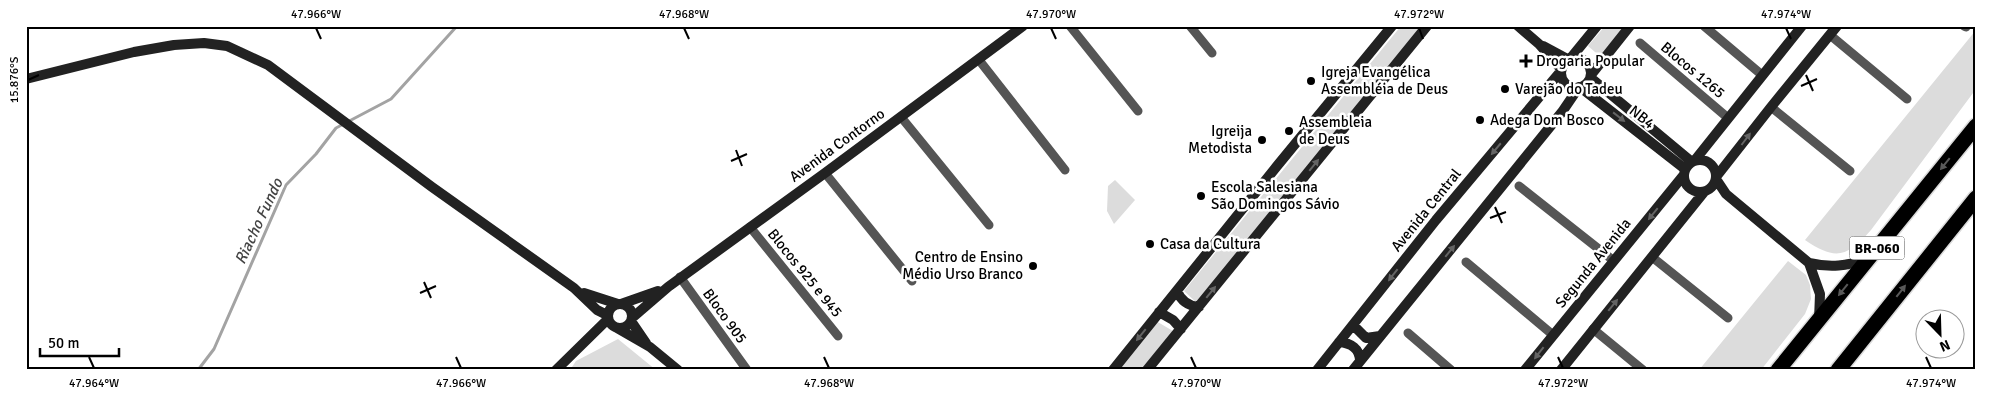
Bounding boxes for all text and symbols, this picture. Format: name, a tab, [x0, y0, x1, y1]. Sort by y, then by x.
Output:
text: 47.966°W	[291, 7, 341, 22]
text: 47.968°W	[659, 7, 709, 22]
text: 47.970°W	[1026, 7, 1076, 22]
text: 47.972°W	[1394, 7, 1444, 22]
text: 47.974°W	[1761, 7, 1811, 22]
street label: Blocos 1265	[1657, 38, 1729, 102]
place label: Drogaria Popular	[1536, 52, 1645, 70]
marker: Drogaria Popular	[1520, 55, 1532, 67]
text: 15.876°S	[7, 56, 22, 103]
place label: Igreja Evangélica Assembléia de Deus	[1321, 63, 1449, 98]
marker: Igreja Evangélica Assembléia de Deus	[1305, 75, 1317, 87]
place label: Varejão do Tadeu	[1515, 80, 1623, 98]
marker: Varejão do Tadeu	[1499, 83, 1511, 95]
street label: NB4	[1626, 101, 1658, 133]
street label: Avenida Contorno	[786, 104, 888, 186]
place label: Adega Dom Bosco	[1490, 111, 1605, 129]
one-way arrow	[1612, 112, 1625, 123]
place label: Assembleia de Deus	[1299, 113, 1372, 148]
marker: Adega Dom Bosco	[1474, 114, 1486, 126]
place label: Igreija Metodista	[1188, 122, 1252, 157]
marker: Assembleia de Deus	[1283, 125, 1295, 137]
one-way arrow	[1741, 133, 1752, 146]
marker: Igreija Metodista	[1256, 134, 1268, 146]
one-way arrow	[1490, 142, 1501, 155]
one-way arrow	[1940, 157, 1951, 170]
one-way arrow	[1308, 159, 1319, 172]
street label: Avenida Central	[1387, 165, 1465, 255]
water label: Riacho Fundo	[230, 175, 288, 267]
place label: Escola Salesiana São Domingos Sávio	[1211, 178, 1340, 213]
marker: Escola Salesiana São Domingos Sávio	[1195, 190, 1207, 202]
one-way arrow	[1647, 207, 1658, 220]
street label: Segunda Avenida	[1551, 215, 1635, 311]
street label: Blocos 925 e 945	[764, 225, 846, 321]
place label: Casa da Cultura	[1160, 235, 1261, 253]
road number: BR-060	[1850, 237, 1904, 260]
marker: Casa da Cultura	[1144, 238, 1156, 250]
one-way arrow	[1444, 245, 1456, 257]
place label: Centro de Ensino Médio Urso Branco	[902, 248, 1023, 283]
marker: Centro de Ensino Médio Urso Branco	[1027, 260, 1039, 272]
one-way arrow	[1388, 268, 1399, 281]
one-way arrow	[1837, 284, 1848, 297]
street label: Bloco 905	[699, 285, 751, 347]
one-way arrow	[1206, 285, 1217, 298]
one-way arrow	[1896, 285, 1907, 298]
one-way arrow	[1608, 298, 1619, 311]
north arrow	[1914, 308, 1964, 358]
scale bar	[40, 326, 119, 358]
one-way arrow	[1135, 329, 1146, 342]
text: 50 m	[48, 334, 79, 352]
text: N	[1937, 336, 1953, 355]
one-way arrow	[1533, 346, 1544, 359]
text: 47.964°W	[69, 376, 119, 391]
text: 47.966°W	[436, 376, 486, 391]
text: 47.968°W	[804, 376, 854, 391]
text: 47.970°W	[1171, 376, 1221, 391]
text: 47.972°W	[1538, 376, 1588, 391]
text: 47.974°W	[1906, 376, 1956, 391]

